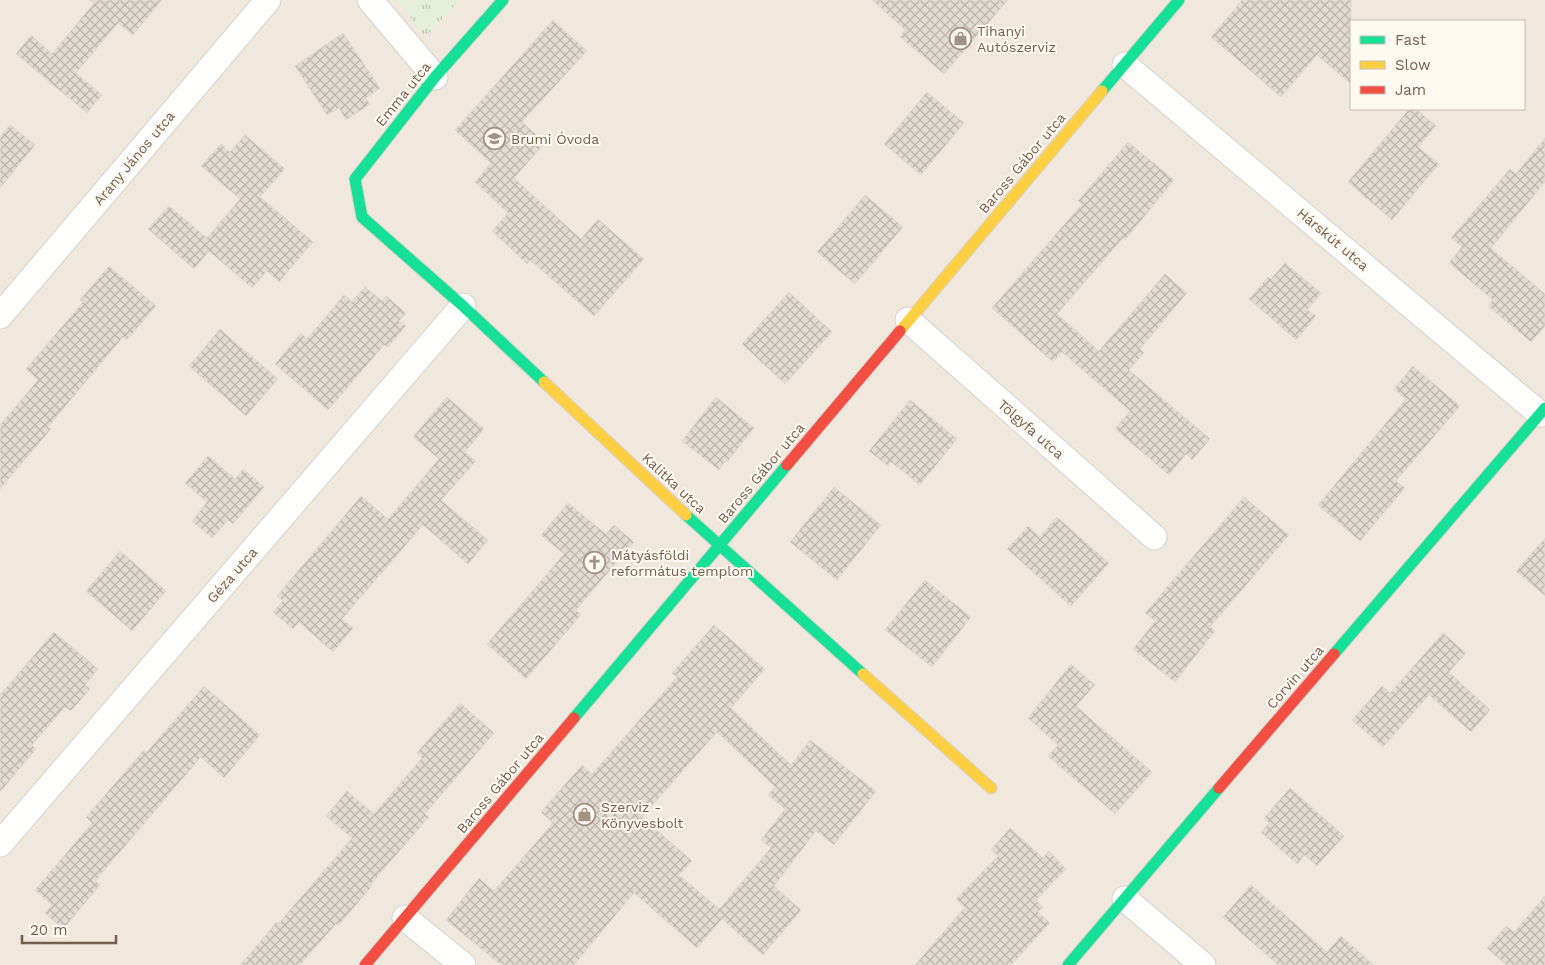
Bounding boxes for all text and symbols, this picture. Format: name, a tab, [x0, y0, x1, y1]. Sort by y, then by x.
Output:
legend	[1350, 20, 1525, 110]
place label: Tihanyi Autószerviz	[977, 23, 1056, 55]
shop icon: Tihanyi Autószerviz	[949, 27, 973, 51]
text: Fast	[1395, 31, 1427, 49]
text: Slow	[1395, 56, 1431, 74]
street label: Emma utca	[372, 58, 434, 129]
text: Jam	[1395, 81, 1426, 99]
street label: Arany János utca	[90, 108, 178, 208]
street label: Baross Gábor utca	[975, 109, 1069, 216]
school or university icon: Brumi Óvoda	[483, 127, 507, 151]
place label: Brumi Óvoda	[511, 131, 599, 147]
street label: Hárskút utca	[1294, 204, 1372, 274]
street label: Tölgyfa utca	[995, 396, 1067, 462]
street label: Baross Gábor utca	[714, 419, 808, 526]
street label: Kalitka utca	[639, 449, 709, 517]
street label: Géza utca	[204, 544, 260, 606]
place label: Mátyásföldi református templom	[611, 547, 753, 579]
church icon: Mátyásföldi református templom	[583, 551, 607, 575]
street label: Corvin utca	[1263, 642, 1327, 712]
street label: Baross Gábor utca	[453, 729, 547, 836]
place label: Szerviz - Könyvesbolt	[601, 799, 684, 831]
shop icon: Szerviz - Könyvesbolt	[573, 803, 597, 827]
scale bar	[22, 912, 116, 944]
text: 20 m	[30, 921, 68, 939]

